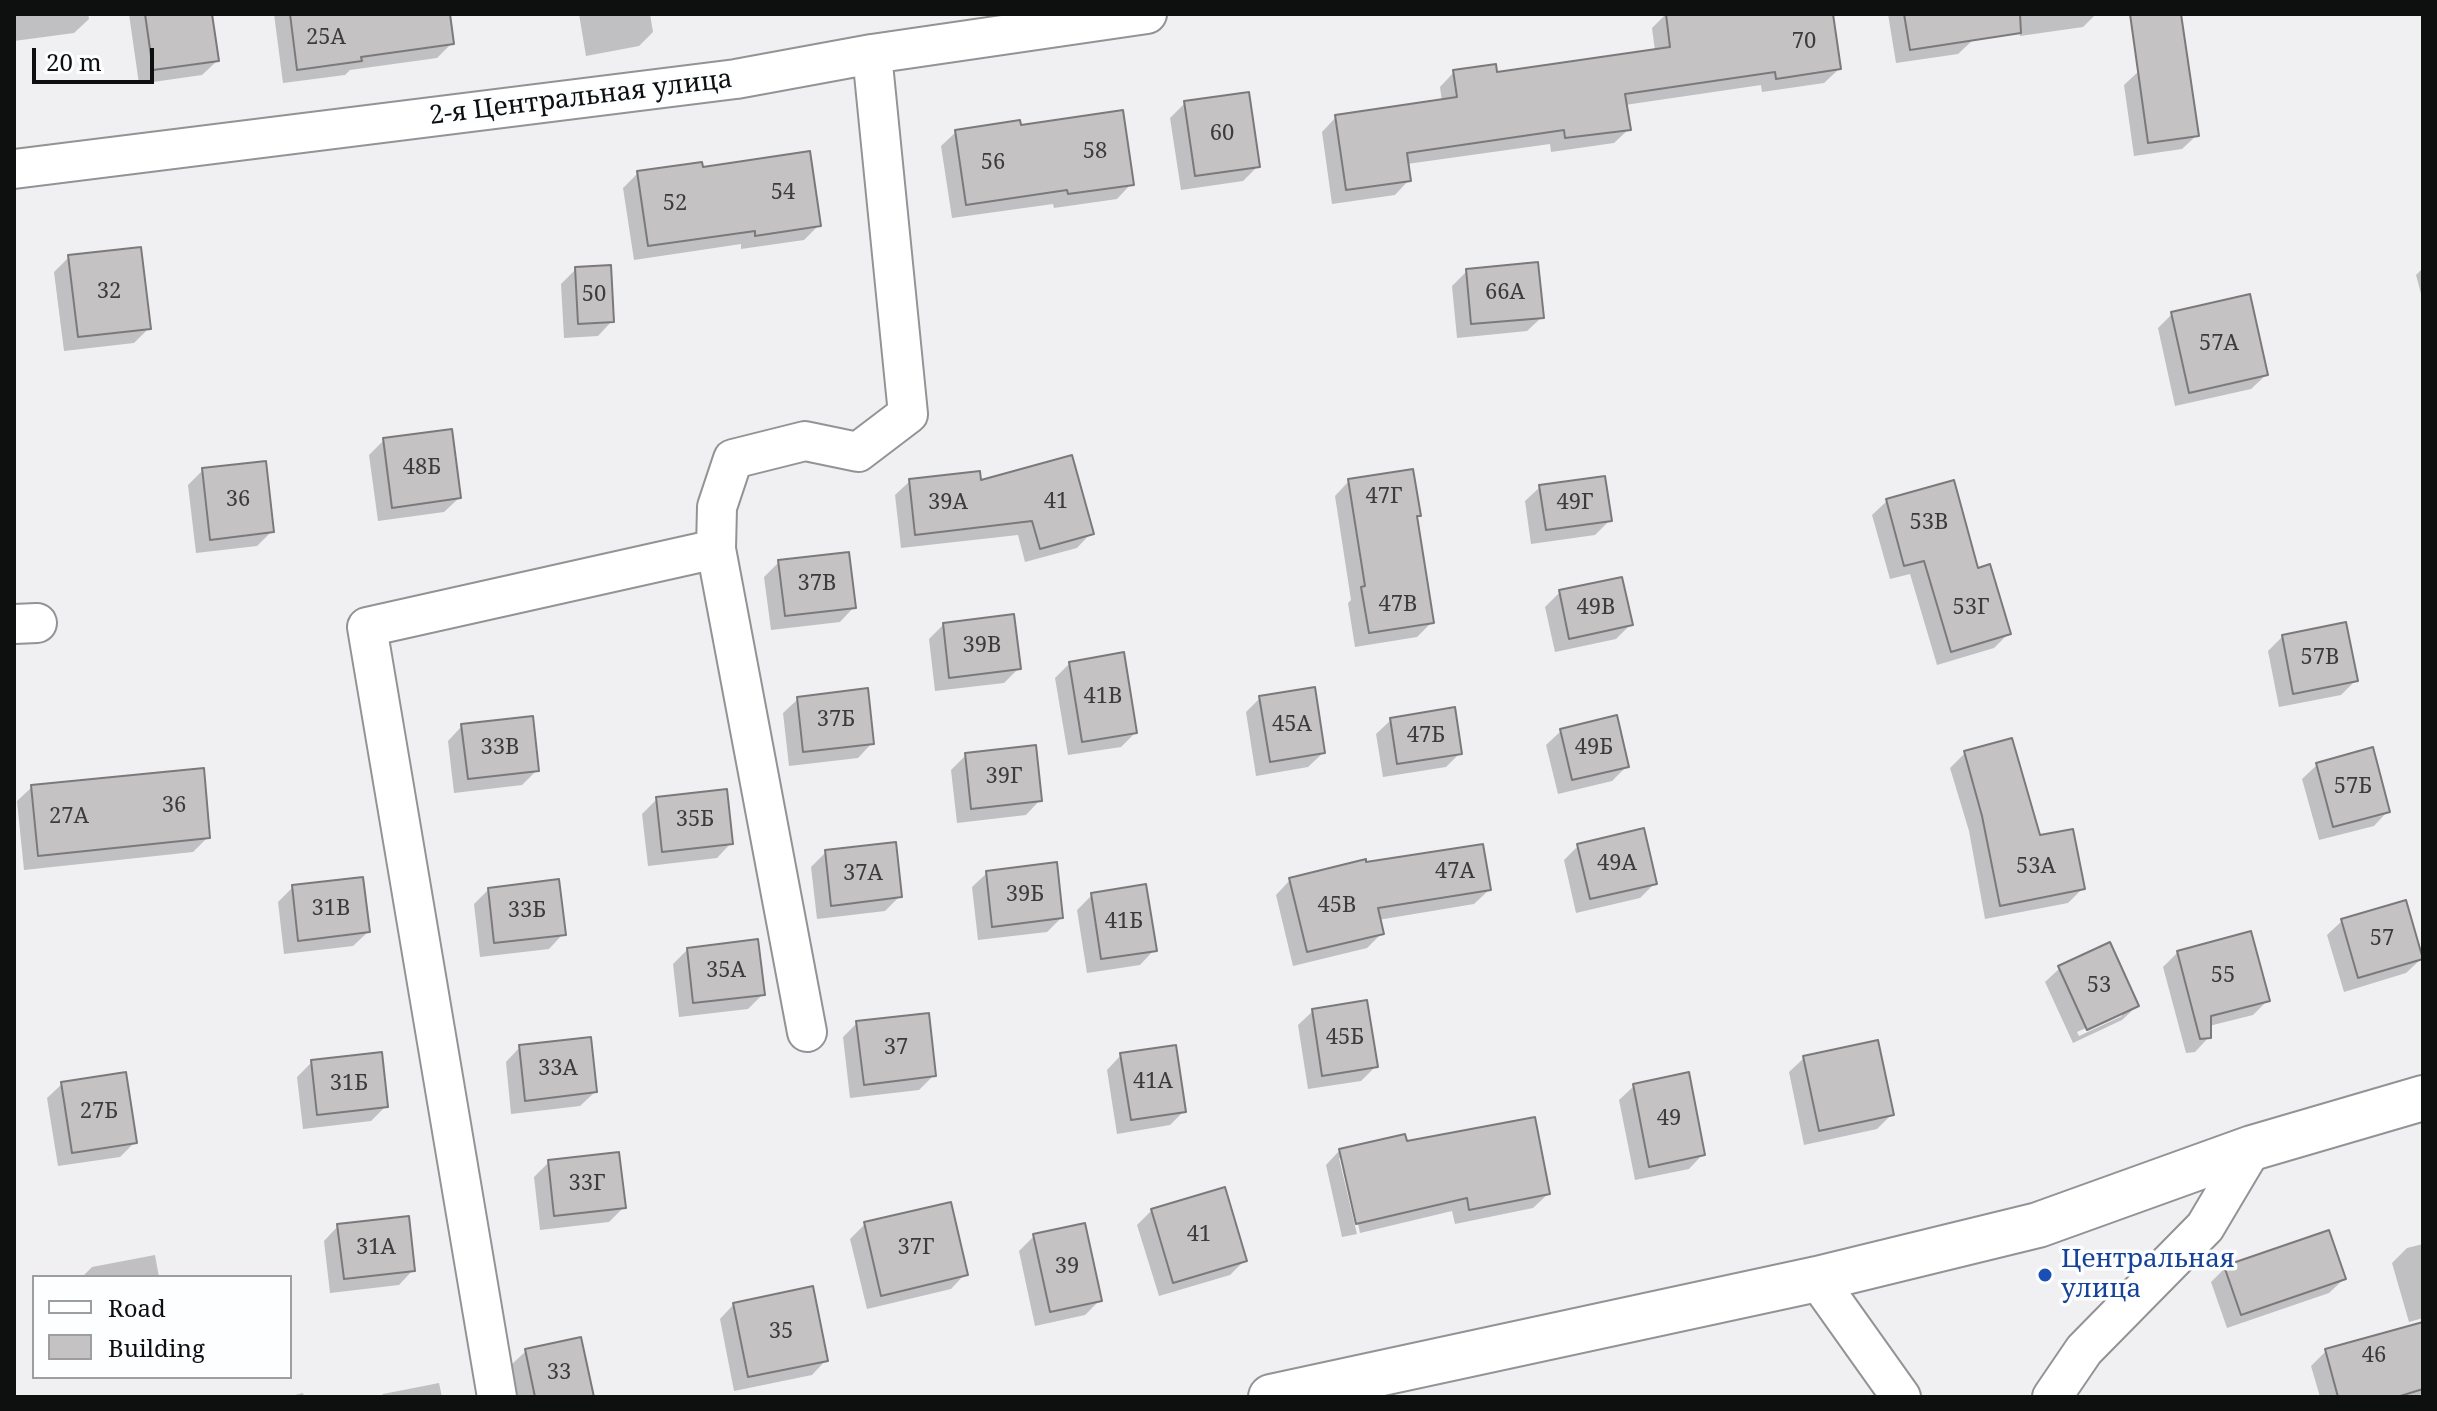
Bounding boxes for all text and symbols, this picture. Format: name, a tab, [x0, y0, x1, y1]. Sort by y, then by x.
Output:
house number: 25А	[306, 25, 346, 51]
house number: 70	[1792, 29, 1816, 55]
scale bar	[36, 32, 158, 82]
text: 20 m	[46, 45, 102, 78]
street label: 2-я Центральная улица	[428, 64, 734, 132]
house number: 60	[1210, 121, 1234, 147]
house number: 58	[1083, 139, 1107, 165]
house number: 56	[981, 150, 1005, 176]
house number: 54	[771, 180, 795, 206]
house number: 52	[663, 191, 687, 217]
house number: 32	[97, 279, 121, 305]
house number: 66А	[1485, 280, 1525, 306]
house number: 50	[582, 282, 606, 308]
house number: 57А	[2199, 331, 2239, 357]
house number: 48Б	[403, 455, 441, 481]
house number: 47Г	[1365, 484, 1403, 510]
house number: 36	[226, 487, 250, 513]
house number: 41	[1044, 489, 1068, 515]
house number: 39А	[928, 490, 968, 516]
house number: 49Г	[1556, 490, 1594, 516]
house number: 53В	[1909, 510, 1949, 536]
house number: 37В	[797, 571, 837, 597]
house number: 47В	[1378, 592, 1418, 618]
house number: 49В	[1576, 595, 1616, 621]
house number: 53Г	[1952, 595, 1990, 621]
house number: 39В	[962, 633, 1002, 659]
house number: 57В	[2300, 645, 2340, 671]
house number: 41В	[1083, 684, 1123, 710]
house number: 37Б	[817, 707, 855, 733]
house number: 45А	[1272, 712, 1312, 738]
house number: 47Б	[1407, 723, 1445, 749]
house number: 33В	[480, 735, 520, 761]
house number: 49Б	[1575, 735, 1613, 761]
house number: 39Г	[985, 764, 1023, 790]
house number: 57Б	[2334, 774, 2372, 800]
house number: 36	[162, 793, 186, 819]
house number: 27А	[49, 804, 89, 830]
house number: 35Б	[676, 807, 714, 833]
house number: 49А	[1597, 851, 1637, 877]
house number: 53А	[2016, 854, 2056, 880]
house number: 47А	[1435, 859, 1475, 885]
house number: 37А	[843, 861, 883, 887]
house number: 39Б	[1006, 882, 1044, 908]
house number: 45В	[1317, 893, 1357, 919]
house number: 31В	[311, 896, 351, 922]
house number: 33Б	[508, 898, 546, 924]
house number: 41Б	[1105, 909, 1143, 935]
house number: 57	[2370, 926, 2394, 952]
house number: 35А	[706, 958, 746, 984]
house number: 55	[2211, 963, 2235, 989]
house number: 53	[2087, 973, 2111, 999]
house number: 45Б	[1326, 1025, 1364, 1051]
house number: 37	[884, 1035, 908, 1061]
house number: 33А	[538, 1056, 578, 1082]
house number: 41А	[1133, 1069, 1173, 1095]
house number: 31Б	[330, 1071, 368, 1097]
house number: 27Б	[80, 1099, 118, 1125]
house number: 49	[1657, 1106, 1681, 1132]
house number: 33Г	[568, 1171, 606, 1197]
house number: 41	[1187, 1222, 1211, 1248]
house number: 31А	[356, 1235, 396, 1261]
house number: 37Г	[897, 1235, 935, 1261]
place label: Центральная улица	[2061, 1244, 2235, 1306]
house number: 39	[1055, 1254, 1079, 1280]
marker: Центральная улица	[2036, 1266, 2054, 1284]
legend	[32, 1275, 292, 1379]
text: Road	[108, 1291, 166, 1324]
house number: 35	[769, 1319, 793, 1345]
text: Building	[108, 1331, 205, 1364]
house number: 46	[2362, 1343, 2386, 1369]
house number: 33	[547, 1360, 571, 1386]

